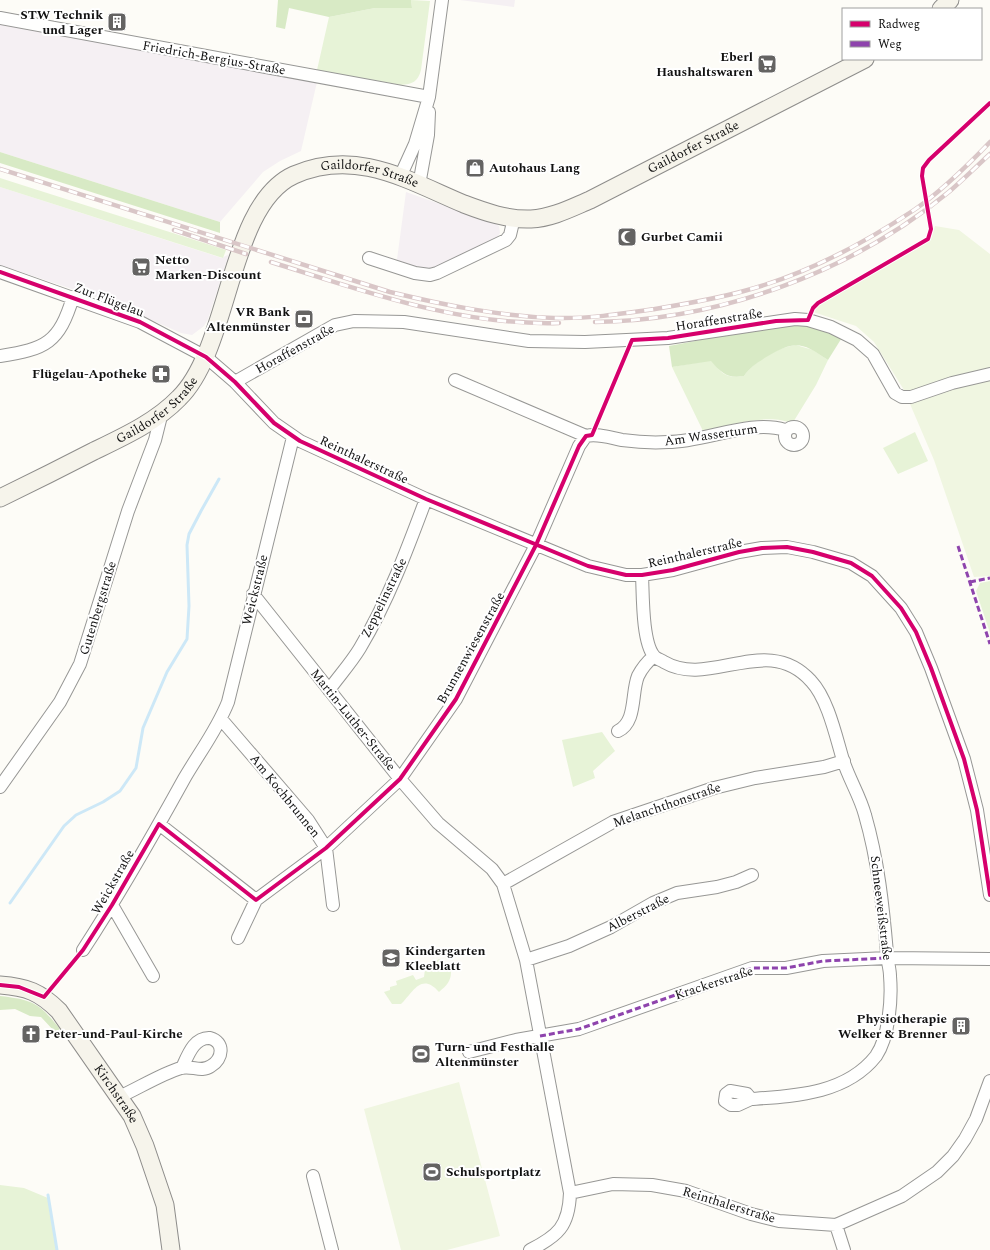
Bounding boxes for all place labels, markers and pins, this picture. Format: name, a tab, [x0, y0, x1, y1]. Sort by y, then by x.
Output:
place label: STW Technik und Lager	[20, 5, 103, 40]
building icon: STW Technik und Lager	[106, 11, 128, 33]
place label: Eberl Haushaltswaren	[656, 47, 753, 82]
supermarket icon: Eberl Haushaltswaren	[756, 53, 778, 75]
shop icon: Autohaus Lang	[464, 157, 486, 179]
place label: Autohaus Lang	[489, 158, 580, 178]
mosque icon: Gurbet Camii	[616, 226, 638, 248]
place label: Gurbet Camii	[641, 227, 723, 247]
place label: Netto Marken-Discount	[155, 250, 262, 285]
supermarket icon: Netto Marken-Discount	[130, 256, 152, 278]
place label: VR Bank Altenmünster	[206, 302, 290, 337]
bank icon: VR Bank Altenmünster	[293, 308, 315, 330]
pharmacy icon: Flügelau-Apotheke	[150, 363, 172, 385]
place label: Flügelau-Apotheke	[32, 364, 147, 384]
place label: Kindergarten Kleeblatt	[405, 941, 485, 976]
school or university icon: Kindergarten Kleeblatt	[380, 947, 402, 969]
place label: Physiotherapie Welker & Brenner	[838, 1009, 947, 1044]
building icon: Physiotherapie Welker & Brenner	[950, 1015, 972, 1037]
church icon: Peter-und-Paul-Kirche	[20, 1023, 42, 1045]
place label: Peter-und-Paul-Kirche	[45, 1024, 183, 1044]
place label: Turn- und Festhalle Altenmünster	[435, 1037, 555, 1072]
sports icon: Turn- und Festhalle Altenmünster	[410, 1043, 432, 1065]
sports icon: Schulsportplatz	[421, 1161, 443, 1183]
place label: Schulsportplatz	[446, 1162, 541, 1182]

